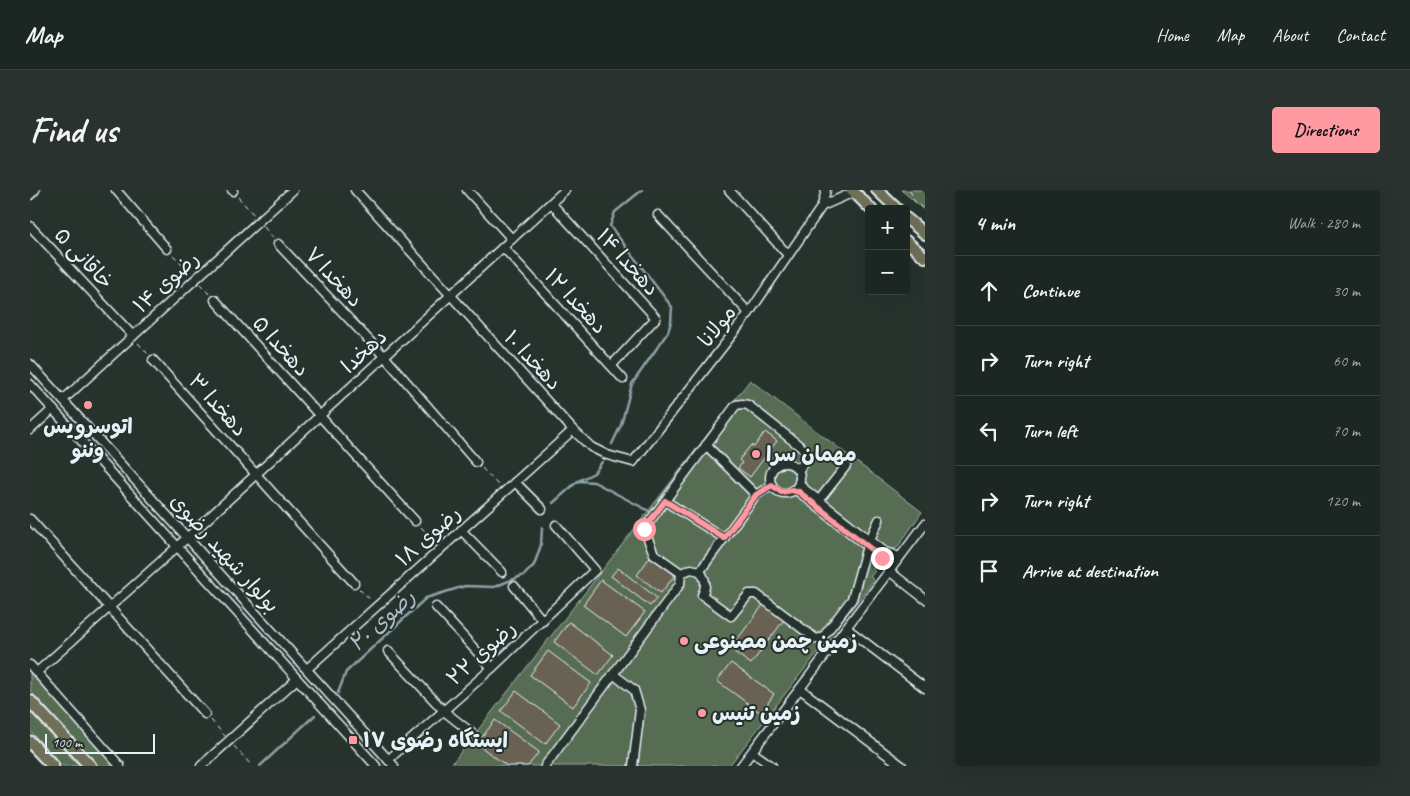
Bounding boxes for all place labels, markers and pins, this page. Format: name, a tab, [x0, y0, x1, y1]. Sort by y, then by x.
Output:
marker: اتوسرویس وننو	[82, 399, 94, 411]
place label: اتوسرویس وننو	[43, 413, 133, 464]
place label: مهمان سرا	[766, 441, 857, 467]
marker: مهمان سرا	[750, 448, 762, 460]
place label: زمین چمن مصنوعی	[694, 628, 857, 655]
marker: زمین چمن مصنوعی	[678, 635, 690, 647]
place label: زمین تنیس	[712, 700, 800, 726]
marker: زمین تنیس	[696, 707, 708, 719]
place label: ایستگاه رضوی ۱۷	[363, 727, 508, 753]
marker: ایستگاه رضوی ۱۷	[347, 734, 359, 746]

